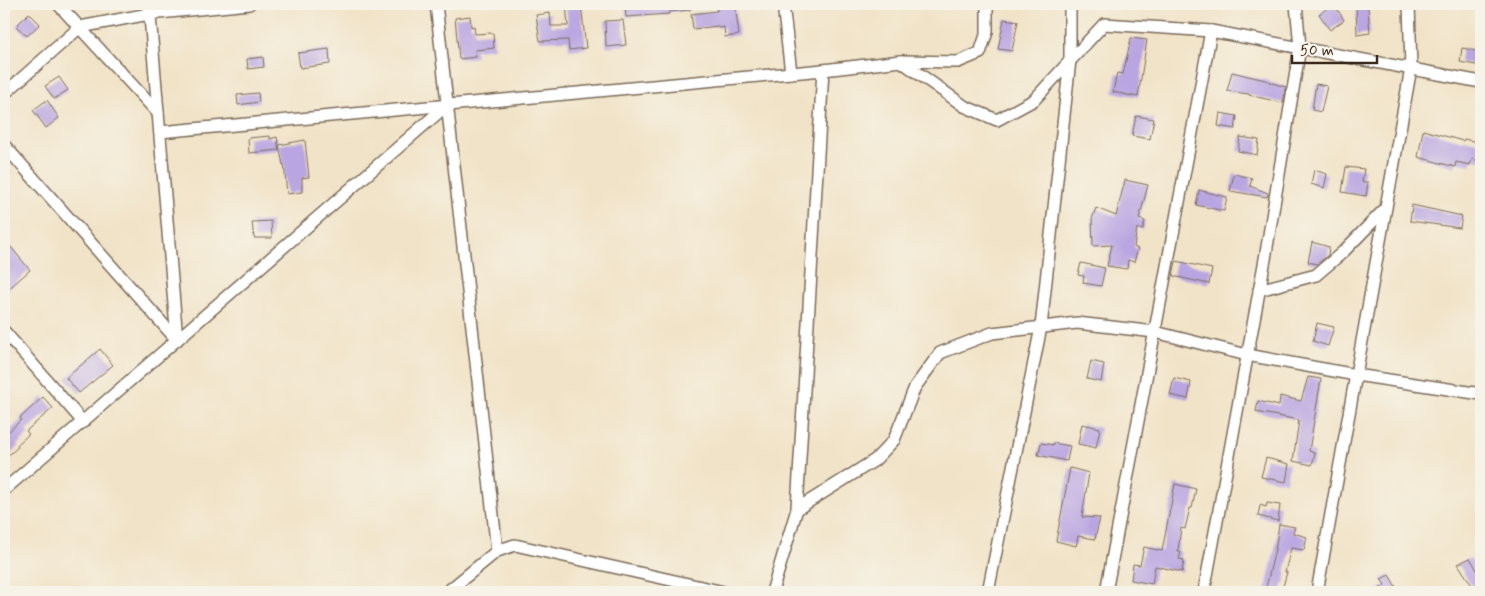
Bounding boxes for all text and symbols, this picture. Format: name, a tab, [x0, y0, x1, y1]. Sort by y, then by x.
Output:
scale bar	[1292, 32, 1378, 64]
text: 50 m	[1300, 41, 1334, 61]

